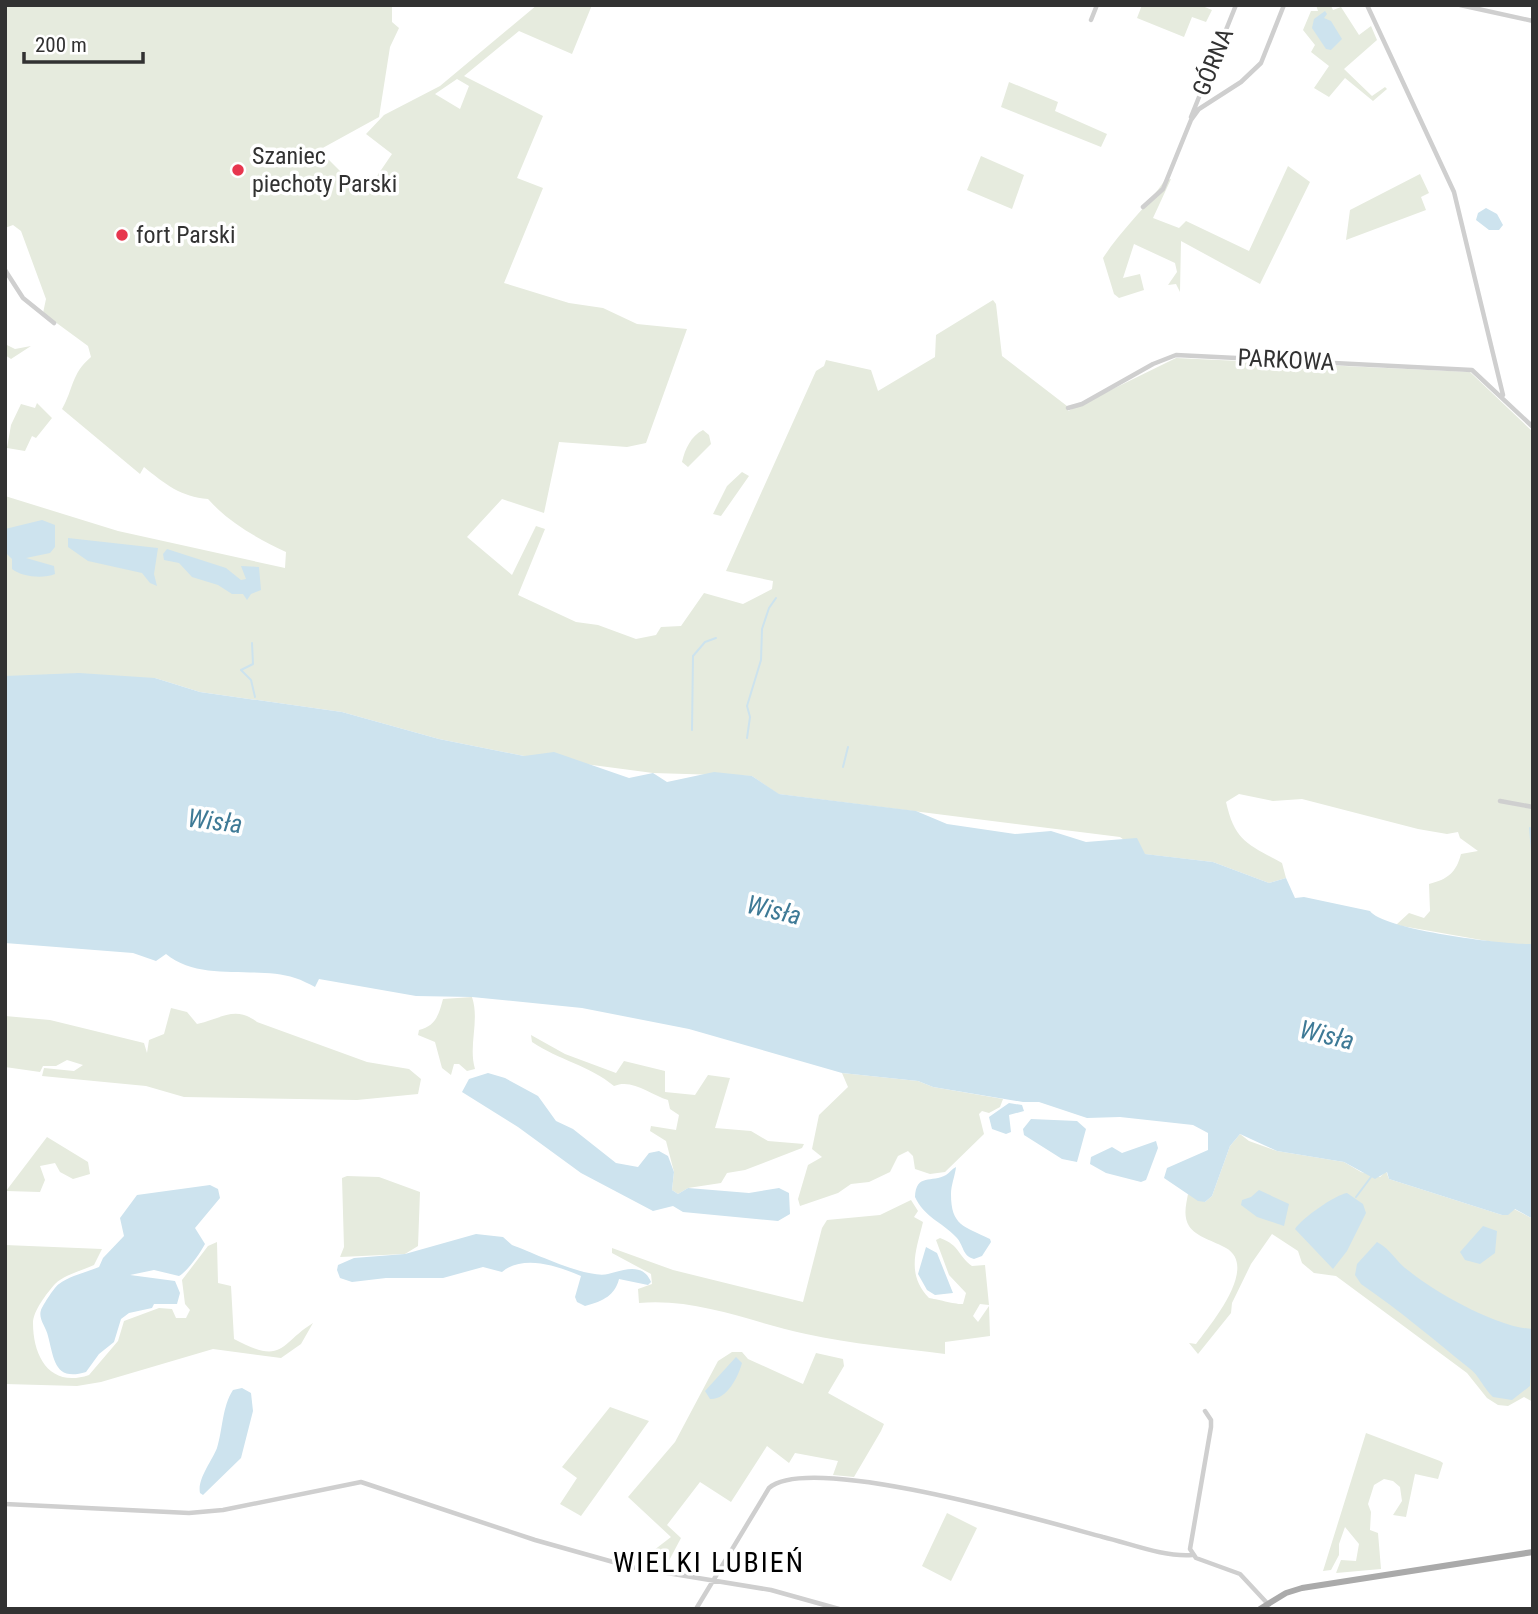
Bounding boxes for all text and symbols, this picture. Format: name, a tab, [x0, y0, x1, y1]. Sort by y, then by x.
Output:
scale bar	[24, 21, 144, 65]
street label: GÓRNA	[1187, 24, 1239, 100]
text: 200 m	[35, 33, 87, 57]
place label: Szaniec piechoty Parski	[252, 142, 397, 198]
marker: Szaniec piechoty Parski	[230, 162, 246, 178]
place label: fort Parski	[136, 221, 235, 249]
marker: fort Parski	[114, 227, 130, 243]
street label: PARKOWA	[1237, 343, 1335, 377]
water label: Wisła	[186, 803, 244, 839]
water label: Wisła	[744, 889, 804, 931]
water label: Wisła	[1297, 1014, 1357, 1056]
district label: WIELKI LUBIEŃ	[613, 1546, 805, 1579]

